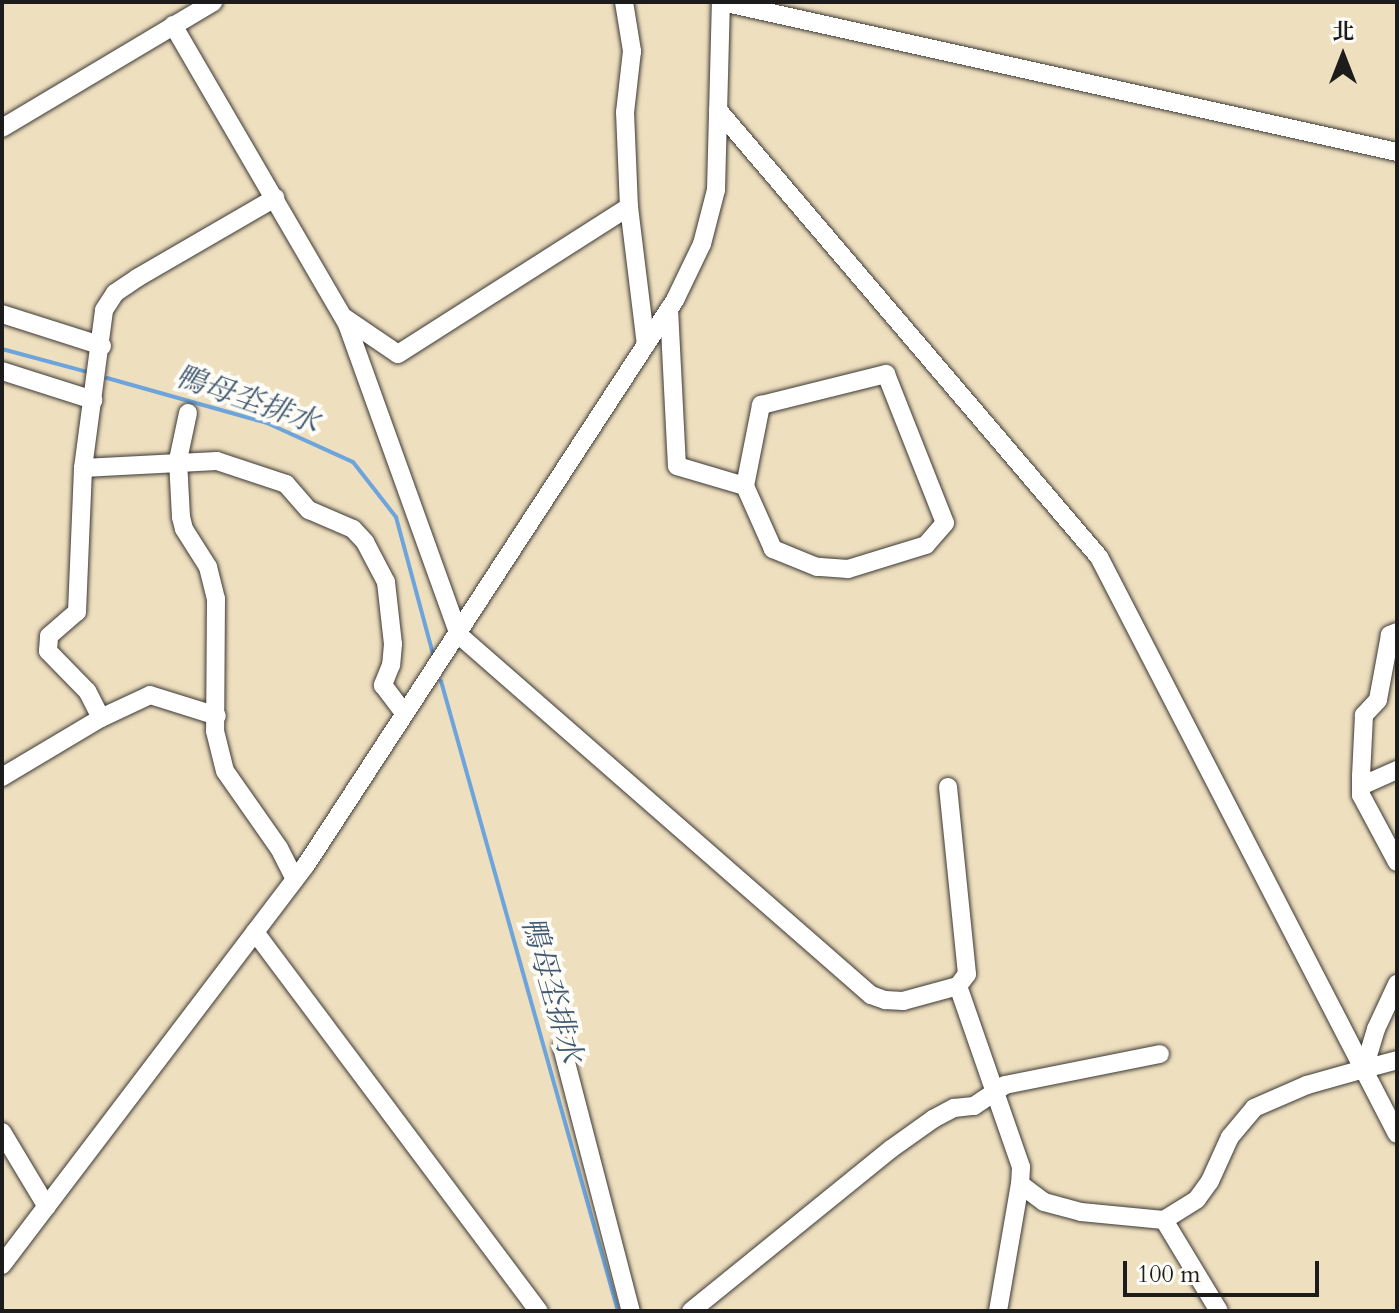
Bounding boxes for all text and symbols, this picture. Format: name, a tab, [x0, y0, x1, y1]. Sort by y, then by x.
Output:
north arrow	[1303, 16, 1383, 96]
text: 北	[1332, 17, 1354, 47]
water label: 鴨母坔排水	[170, 359, 324, 441]
water label: 鴨母坔排水	[513, 913, 589, 1067]
scale bar	[1127, 1245, 1323, 1295]
text: 100 m	[1137, 1258, 1201, 1291]

